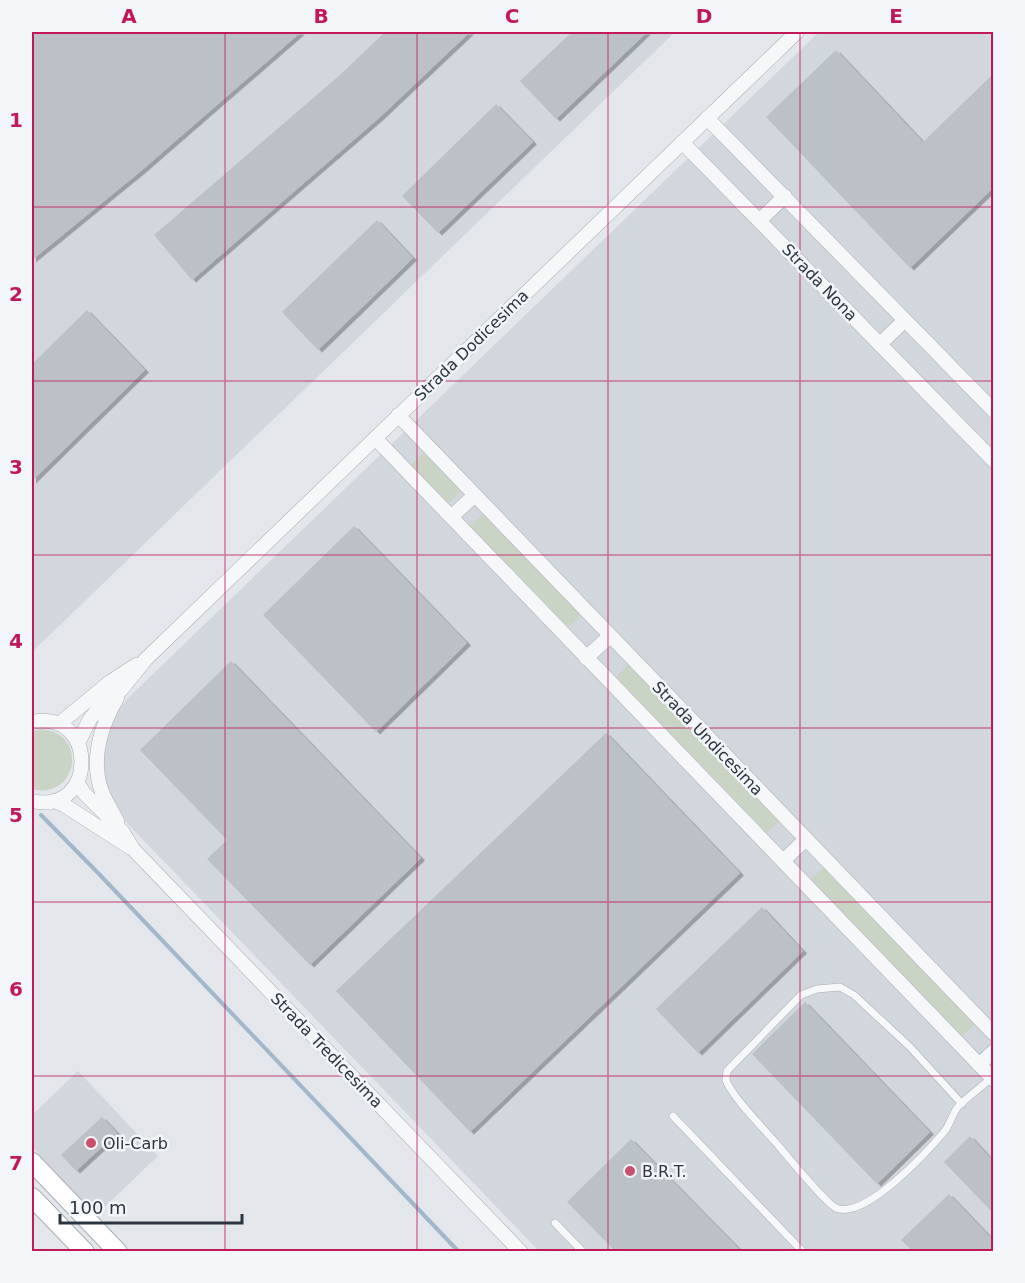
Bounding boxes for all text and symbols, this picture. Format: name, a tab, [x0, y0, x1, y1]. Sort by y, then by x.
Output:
text: A	[121, 4, 137, 28]
text: B	[313, 4, 329, 28]
text: C	[505, 4, 519, 28]
text: D	[696, 4, 712, 28]
text: E	[889, 4, 903, 28]
text: 1	[9, 108, 23, 132]
street label: Strada Nona	[778, 240, 861, 325]
text: 2	[9, 282, 23, 306]
street label: Strada Dodicesima	[410, 286, 532, 405]
text: 3	[9, 455, 23, 479]
text: 4	[9, 629, 23, 653]
street label: Strada Undicesima	[648, 677, 767, 799]
text: 5	[9, 803, 23, 827]
text: 6	[9, 977, 23, 1001]
street label: Strada Tredicesima	[267, 989, 387, 1112]
place label: Oli-Carb	[103, 1134, 168, 1153]
marker: Oli-Carb	[84, 1136, 98, 1150]
text: 7	[9, 1151, 23, 1175]
place label: B.R.T.	[642, 1162, 687, 1181]
marker: B.R.T.	[623, 1164, 637, 1178]
scale bar	[60, 1187, 242, 1225]
text: 100 m	[69, 1197, 127, 1218]

